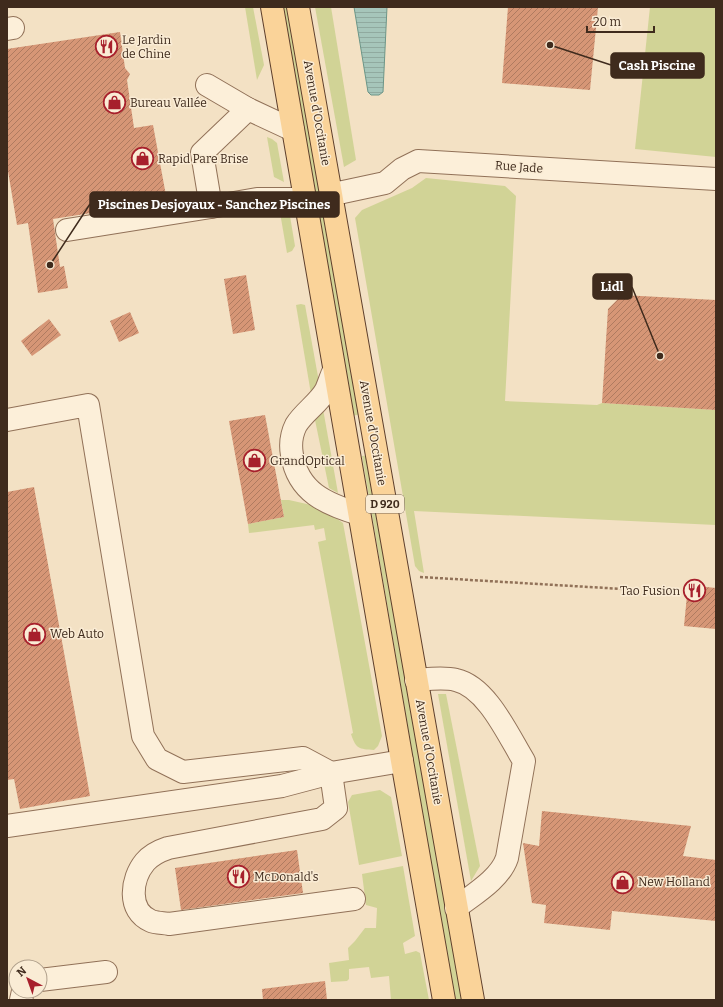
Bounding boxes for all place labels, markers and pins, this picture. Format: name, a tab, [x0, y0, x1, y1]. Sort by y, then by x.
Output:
place label: Le Jardin de Chine	[122, 33, 171, 61]
restaurant icon: Le Jardin de Chine	[93, 34, 119, 60]
callout: Cash Piscine	[611, 53, 704, 78]
shop icon: Bureau Vallée	[101, 90, 127, 116]
place label: Bureau Vallée	[130, 96, 207, 110]
shop icon: Rapid Pare Brise	[130, 146, 156, 172]
place label: Rapid Pare Brise	[158, 152, 248, 166]
callout: Piscines Desjoyaux - Sanchez Piscines	[90, 192, 339, 217]
callout: Lidl	[593, 274, 632, 299]
shop icon: GrandOptical	[242, 448, 268, 474]
place label: GrandOptical	[270, 454, 345, 468]
restaurant icon: Tao Fusion	[682, 578, 708, 604]
place label: Tao Fusion	[620, 584, 680, 598]
shop icon: Web Auto	[21, 621, 47, 647]
place label: Web Auto	[50, 627, 104, 641]
restaurant icon: McDonald's	[225, 864, 251, 890]
shop icon: New Holland	[609, 869, 635, 895]
place label: McDonald's	[254, 870, 319, 884]
place label: New Holland	[638, 875, 710, 889]

